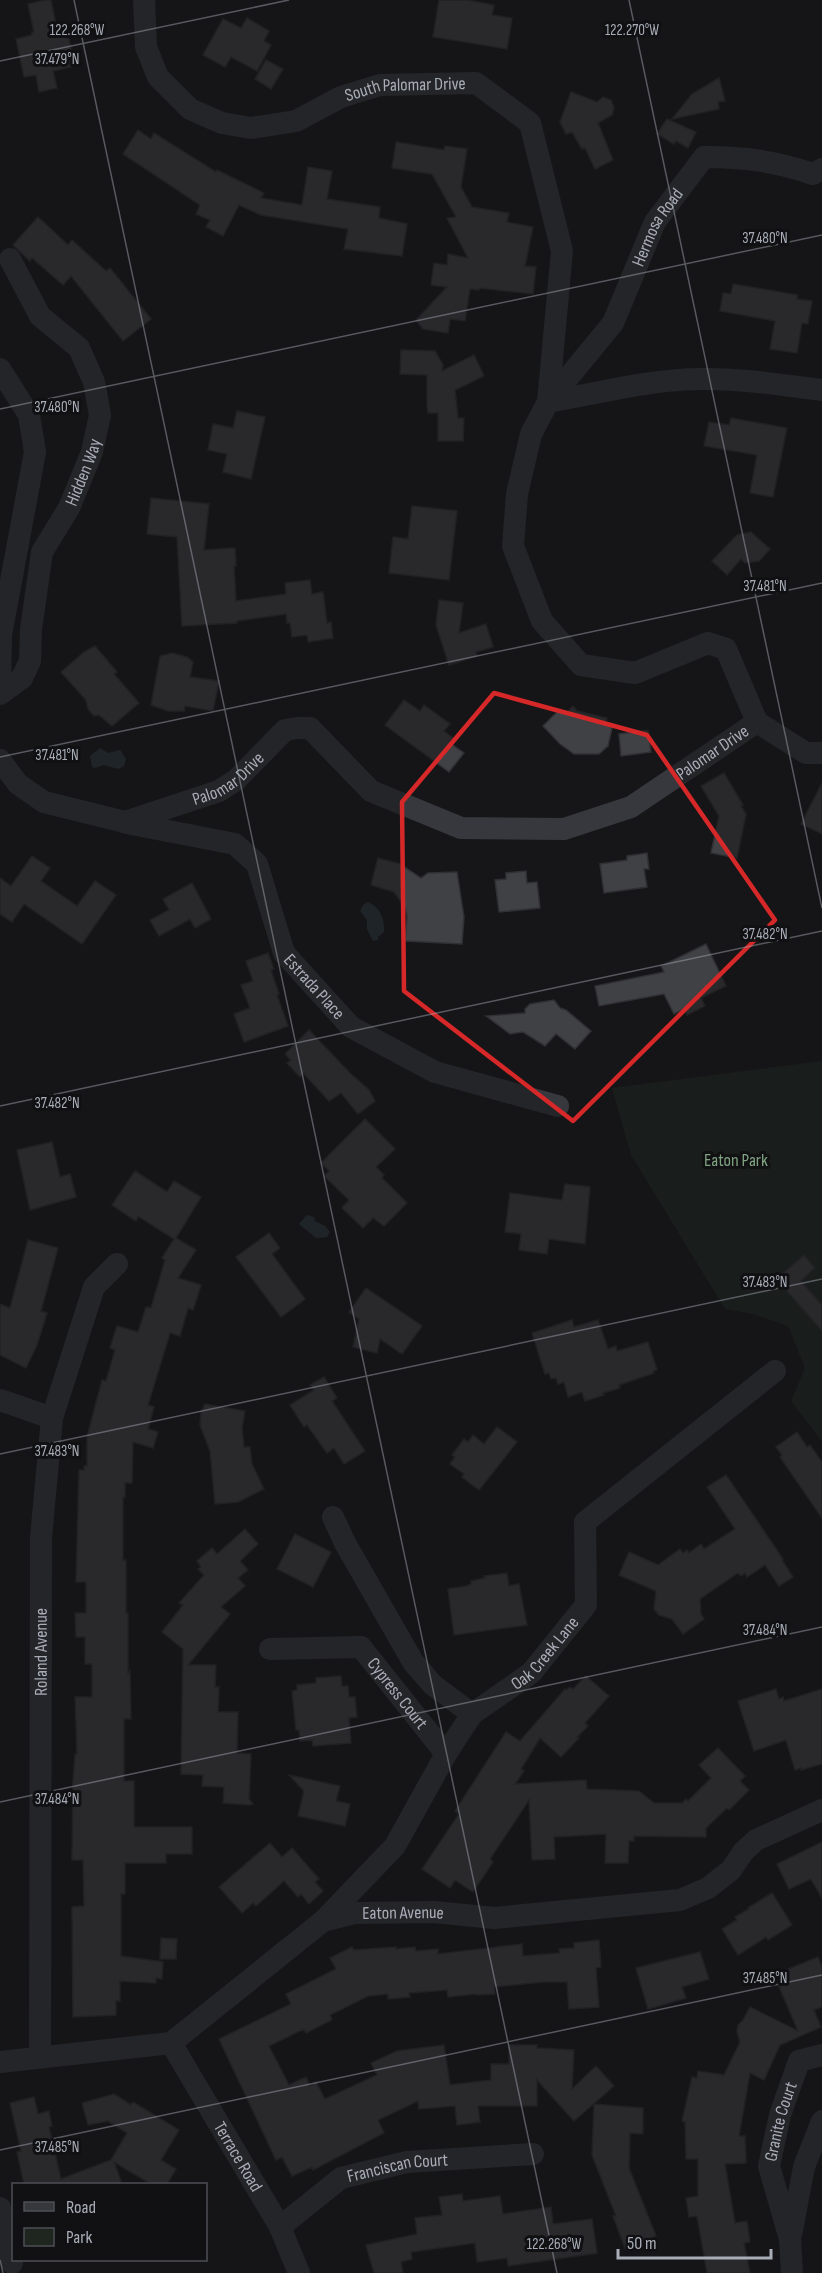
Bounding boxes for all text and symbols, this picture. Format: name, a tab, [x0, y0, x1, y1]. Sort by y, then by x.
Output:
text: 122.268°W	[50, 21, 104, 40]
text: 122.270°W	[605, 21, 659, 40]
text: 37.479°N	[35, 50, 79, 69]
street label: South Palomar Drive	[342, 73, 466, 106]
street label: Hermosa Road	[627, 184, 687, 270]
text: 37.480°N	[742, 229, 788, 248]
text: 37.480°N	[34, 398, 80, 417]
street label: Hidden Way	[61, 437, 105, 509]
text: 37.481°N	[743, 577, 787, 596]
street label: Palomar Drive	[672, 720, 753, 784]
text: 37.481°N	[35, 746, 79, 765]
street label: Palomar Drive	[189, 747, 268, 810]
text: 37.482°N	[742, 925, 788, 944]
street label: Estrada Place	[279, 950, 349, 1024]
text: 37.482°N	[34, 1094, 80, 1113]
park label: Eaton Park	[704, 1150, 768, 1171]
text: 37.483°N	[742, 1273, 788, 1292]
text: 37.483°N	[34, 1442, 80, 1461]
street label: Roland Avenue	[30, 1608, 51, 1696]
street label: Oak Creek Lane	[507, 1612, 583, 1694]
text: 37.484°N	[743, 1621, 787, 1640]
street label: Cypress Court	[363, 1653, 433, 1734]
text: 37.484°N	[35, 1790, 79, 1809]
street label: Eaton Avenue	[362, 1901, 445, 1923]
text: 37.485°N	[743, 1969, 787, 1988]
street label: Granite Court	[760, 2078, 802, 2163]
street label: Terrace Road	[209, 2118, 267, 2195]
text: 37.485°N	[35, 2138, 79, 2157]
street label: Franciscan Court	[345, 2149, 449, 2187]
legend	[12, 2183, 207, 2261]
text: Road	[66, 2197, 96, 2218]
scale bar	[618, 2222, 771, 2260]
text: Park	[66, 2227, 92, 2248]
text: 50 m	[627, 2233, 657, 2254]
text: 122.268°W	[527, 2235, 581, 2254]

